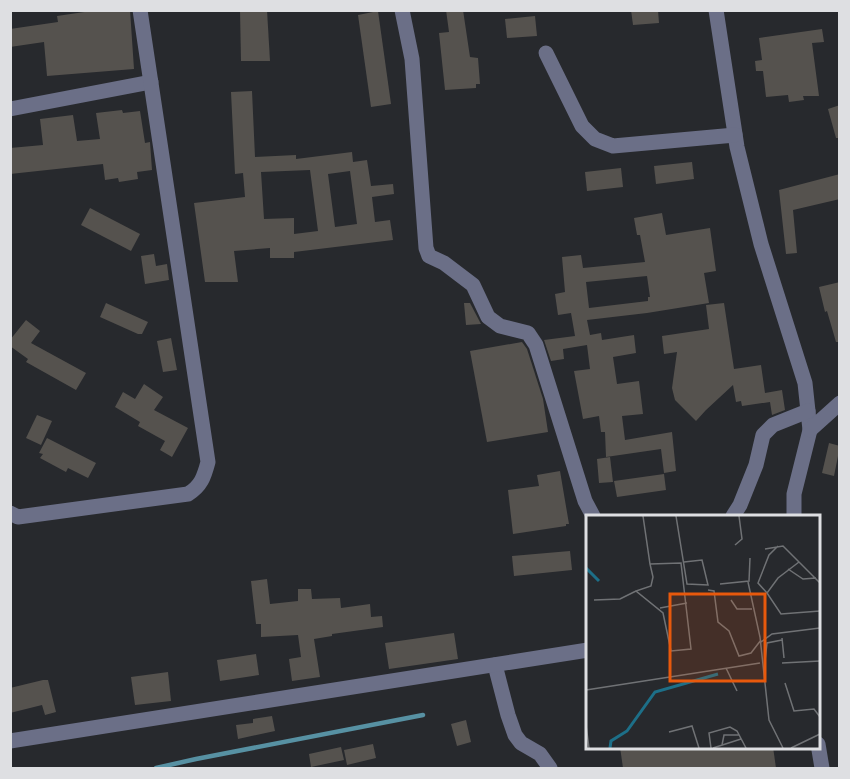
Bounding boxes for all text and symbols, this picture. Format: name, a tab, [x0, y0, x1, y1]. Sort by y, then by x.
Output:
inset map	[586, 515, 820, 749]

